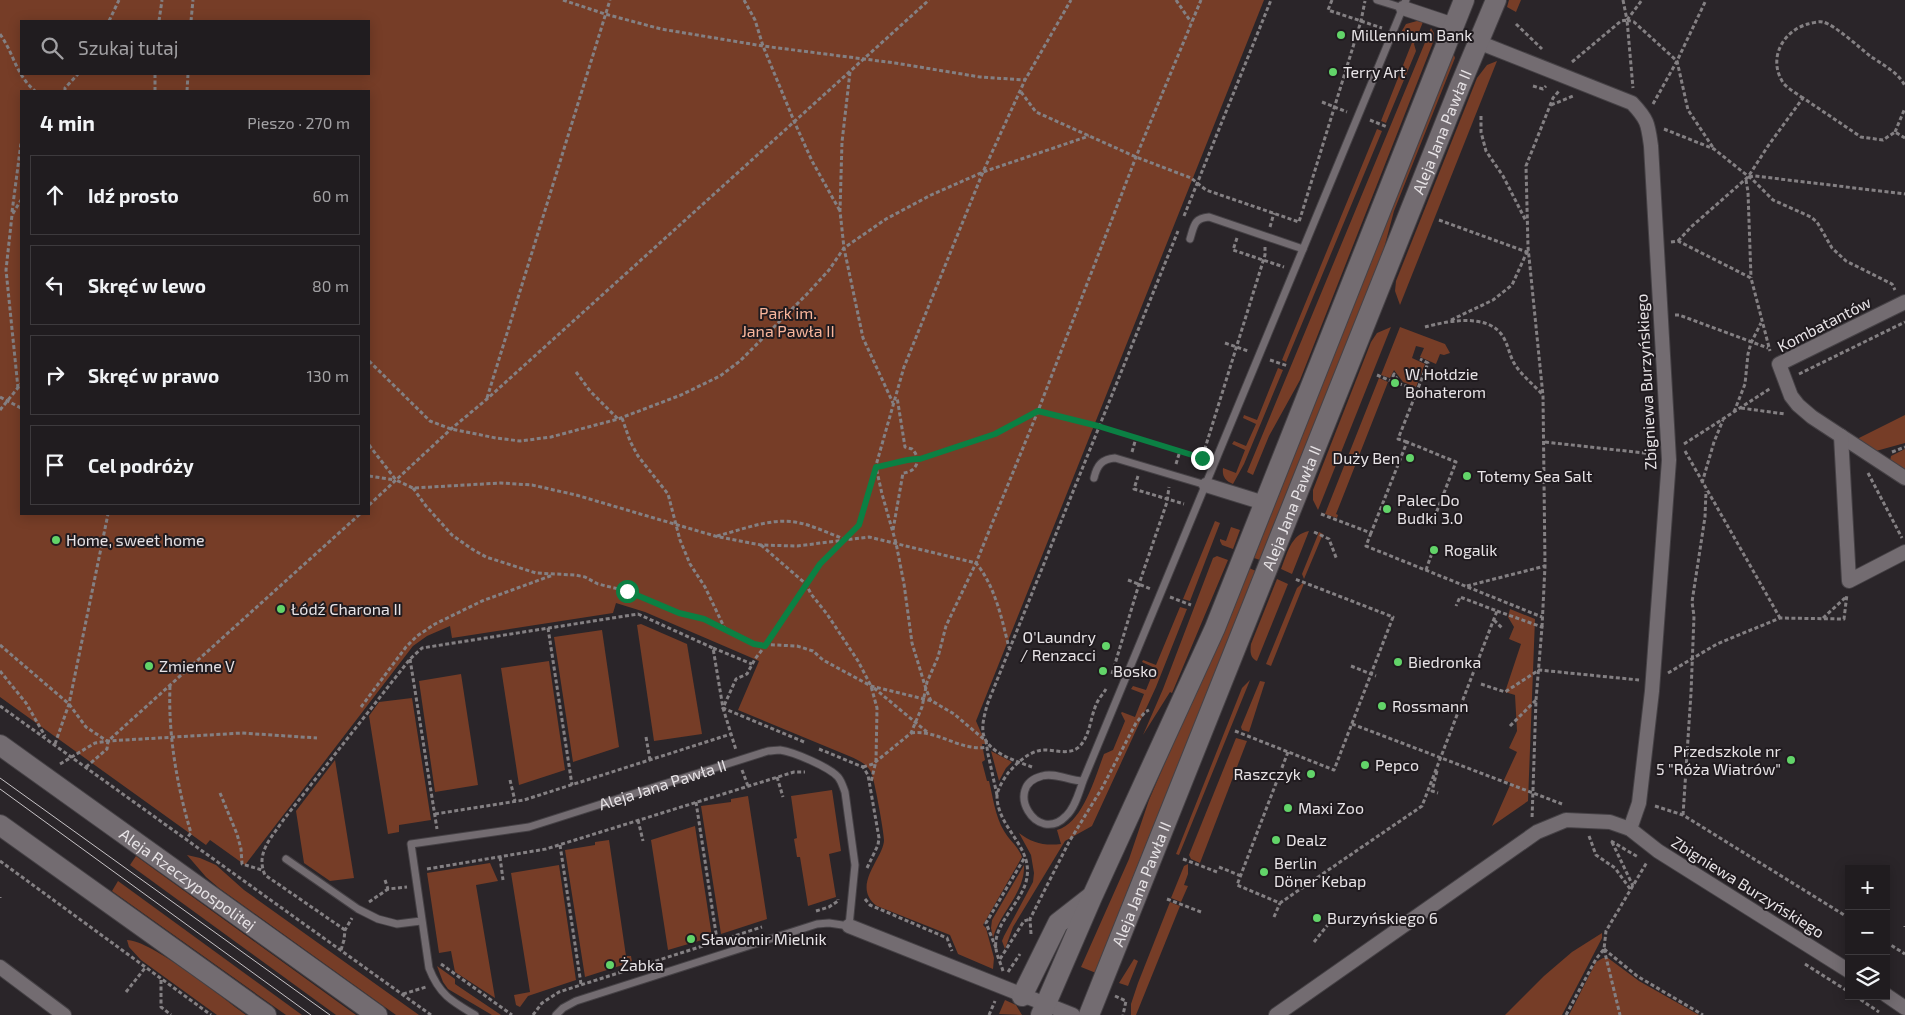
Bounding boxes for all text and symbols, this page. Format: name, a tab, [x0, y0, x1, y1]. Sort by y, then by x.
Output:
search box	[20, 20, 370, 75]
place label: Millennium Bank	[1351, 25, 1473, 44]
marker: Millennium Bank	[1335, 29, 1347, 41]
icon: search	[38, 34, 66, 62]
text: Szukaj tutaj	[78, 36, 178, 59]
place label: Terry Art	[1343, 62, 1406, 81]
marker: Terry Art	[1327, 66, 1339, 78]
street label: Aleja Jana Pawła II	[1408, 66, 1475, 197]
text: 4 min	[40, 110, 95, 135]
text: Pieszo · 270 m	[247, 113, 350, 132]
icon: ahead	[41, 181, 69, 209]
text: Idź prosto	[88, 184, 179, 207]
text: 60 m	[313, 186, 349, 205]
icon: left	[41, 271, 69, 299]
text: Skręć w lewo	[88, 274, 206, 297]
text: 80 m	[312, 276, 349, 295]
street label: Kombatantów	[1774, 292, 1874, 355]
street label: Zbigniewa Burzyńskiego	[1631, 293, 1660, 471]
park label: Park im. Jana Pawła II	[741, 303, 835, 340]
icon: right	[41, 361, 69, 389]
text: Skręć w prawo	[88, 364, 219, 387]
place label: W Hołdzie Bohaterom	[1405, 364, 1486, 401]
text: 130 m	[307, 366, 349, 385]
marker: W Hołdzie Bohaterom	[1389, 377, 1401, 389]
street label: Aleja Jana Pawła II	[1258, 443, 1324, 573]
route end	[1191, 447, 1214, 470]
place label: Duży Ben	[1333, 448, 1400, 467]
icon: arrive	[41, 451, 69, 479]
marker: Duży Ben	[1404, 452, 1416, 464]
text: Cel podróży	[88, 454, 194, 477]
place label: Totemy Sea Salt	[1477, 466, 1592, 485]
marker: Totemy Sea Salt	[1461, 470, 1473, 482]
place label: Palec Do Budki 3.0	[1397, 490, 1463, 527]
marker: Palec Do Budki 3.0	[1381, 503, 1393, 515]
place label: Home, sweet home	[66, 530, 205, 549]
marker: Home, sweet home	[50, 534, 62, 546]
place label: Rogalik	[1444, 540, 1497, 559]
marker: Rogalik	[1428, 544, 1440, 556]
route start	[616, 580, 639, 603]
place label: Łódź Charona II	[291, 599, 402, 618]
marker: Łódź Charona II	[275, 603, 287, 615]
place label: O'Laundry / Renzacci	[1020, 627, 1097, 664]
marker: O'Laundry / Renzacci	[1100, 640, 1112, 652]
place label: Biedronka	[1408, 652, 1481, 671]
place label: Zmienne V	[159, 656, 235, 675]
marker: Biedronka	[1392, 656, 1404, 668]
marker: Zmienne V	[143, 660, 155, 672]
place label: Bosko	[1113, 661, 1157, 680]
marker: Bosko	[1097, 665, 1109, 677]
place label: Rossmann	[1392, 696, 1469, 715]
marker: Rossmann	[1376, 700, 1388, 712]
place label: Przedszkole nr 5 "Róża Wiatrów"	[1656, 741, 1782, 778]
marker: Przedszkole nr 5 "Róża Wiatrów"	[1785, 754, 1797, 766]
street label: Aleja Jana Pawła II	[596, 755, 728, 813]
place label: Pepco	[1375, 755, 1419, 774]
marker: Pepco	[1359, 759, 1371, 771]
place label: Raszczyk	[1233, 764, 1301, 783]
marker: Raszczyk	[1305, 768, 1317, 780]
place label: Maxi Zoo	[1298, 798, 1364, 817]
marker: Maxi Zoo	[1282, 802, 1294, 814]
street label: Aleja Jana Pawła II	[1107, 819, 1174, 949]
street label: Aleja Rzeczypospolitej	[116, 824, 260, 935]
place label: Dealz	[1286, 830, 1327, 849]
street label: Zbigniewa Burzyńskiego	[1668, 832, 1828, 941]
marker: Dealz	[1270, 834, 1282, 846]
place label: Berlin Döner Kebap	[1274, 853, 1366, 890]
map controls	[1845, 865, 1890, 1000]
button: +	[1845, 865, 1890, 910]
marker: Berlin Döner Kebap	[1258, 866, 1270, 878]
place label: Burzyńskiego 6	[1327, 908, 1438, 927]
button: −	[1845, 910, 1890, 955]
marker: Burzyńskiego 6	[1311, 912, 1323, 924]
place label: Sławomir Mielnik	[701, 929, 827, 948]
marker: Sławomir Mielnik	[685, 933, 697, 945]
place label: Żabka	[620, 955, 664, 974]
button: layers	[1845, 955, 1890, 1000]
marker: Żabka	[604, 959, 616, 971]

